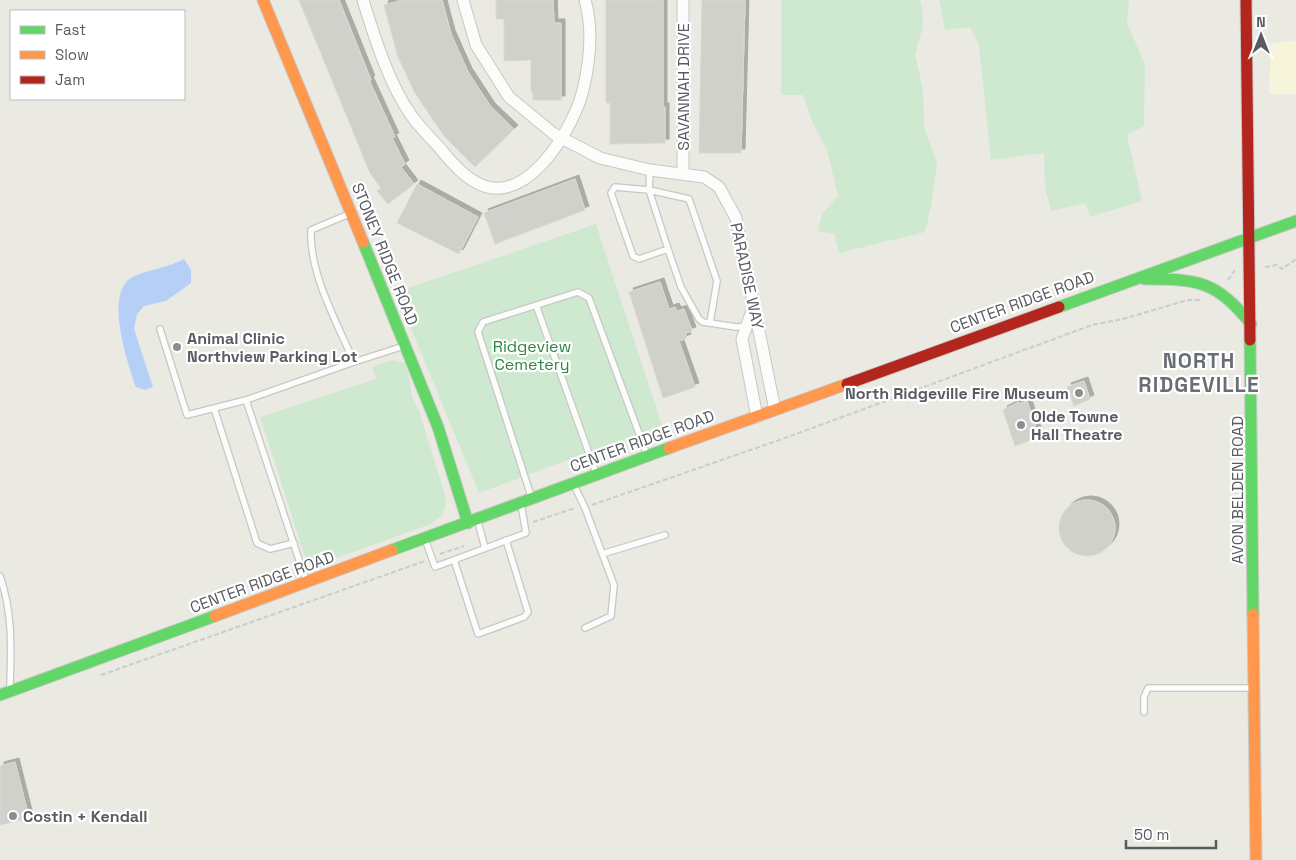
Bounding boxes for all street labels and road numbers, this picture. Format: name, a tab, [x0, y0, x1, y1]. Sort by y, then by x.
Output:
street label: SAVANNAH DRIVE	[673, 23, 694, 151]
street label: STONEY RIDGE ROAD	[347, 180, 423, 328]
street label: PARADISE WAY	[725, 221, 769, 331]
street label: CENTER RIDGE ROAD	[947, 266, 1097, 338]
street label: CENTER RIDGE ROAD	[567, 405, 717, 477]
street label: AVON BELDEN ROAD	[1227, 416, 1248, 564]
street label: CENTER RIDGE ROAD	[187, 546, 337, 618]

